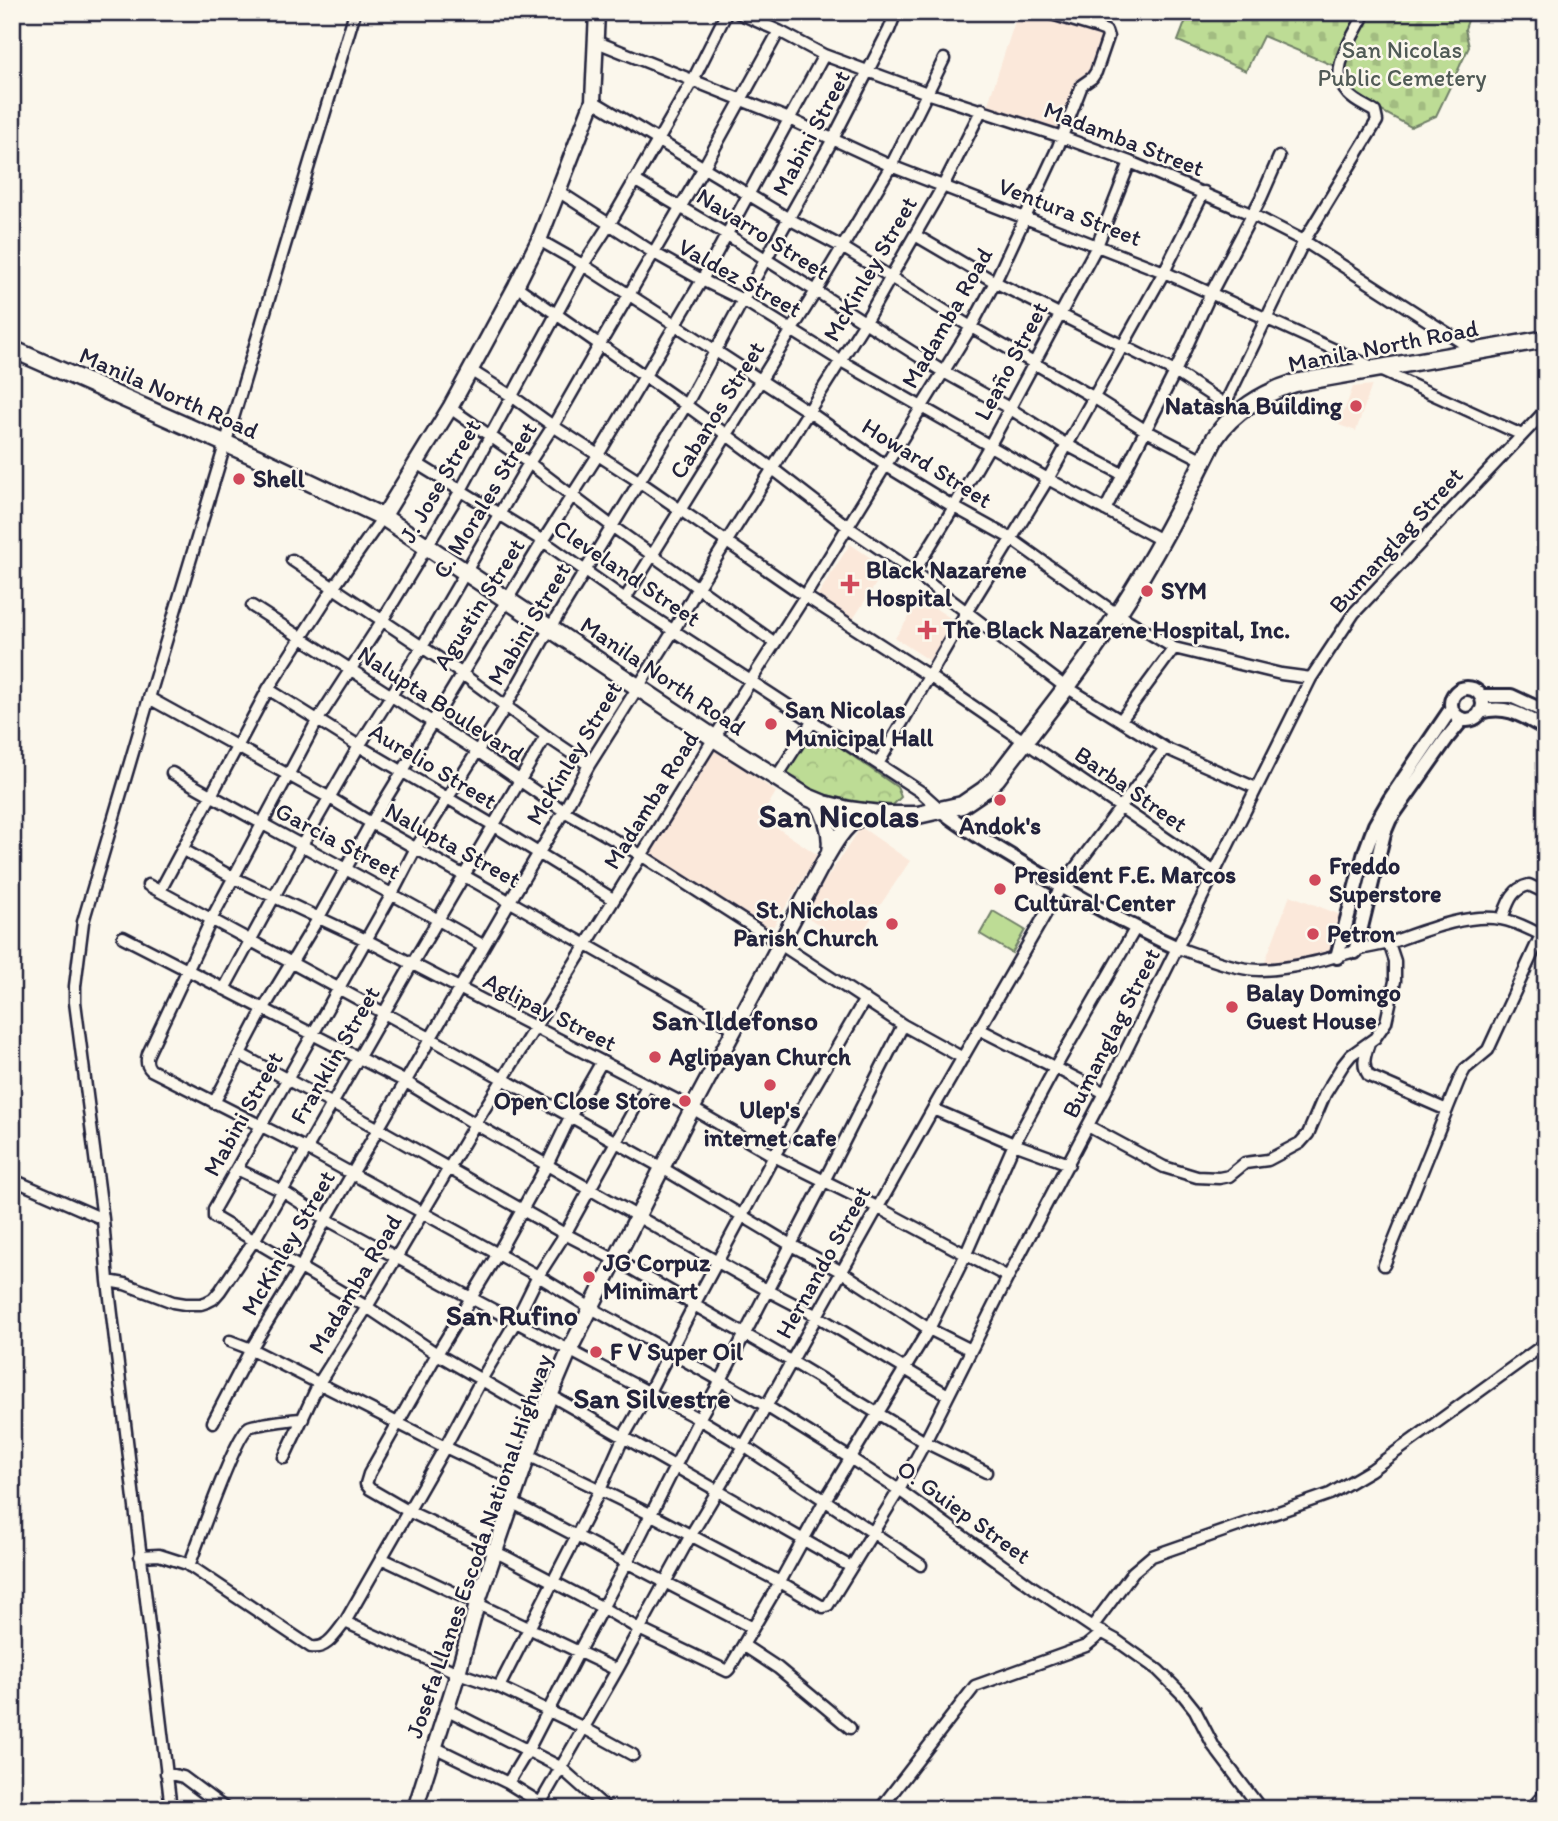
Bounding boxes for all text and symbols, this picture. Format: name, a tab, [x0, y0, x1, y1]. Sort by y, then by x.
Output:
park label: San Nicolas Public Cemetery	[1318, 35, 1486, 92]
street label: Mabini Street	[765, 65, 856, 201]
street label: Madamba Street	[1040, 95, 1209, 182]
street label: Ventura Street	[994, 171, 1146, 252]
street label: Navarro Street	[692, 181, 835, 286]
street label: McKinley Street	[816, 191, 923, 347]
street label: Valdez Street	[673, 232, 807, 323]
street label: Madamba Road	[895, 242, 999, 393]
street label: Leaño Street	[967, 297, 1054, 425]
street label: Manila North Road	[1285, 313, 1480, 378]
street label: Cabanos Street	[663, 336, 770, 484]
street label: Manila North Road	[75, 340, 263, 445]
place label: Natasha Building	[1165, 391, 1343, 421]
marker: Natasha Building	[1348, 398, 1364, 414]
street label: Howard Street	[857, 411, 998, 514]
street label: J. Jose Street	[393, 414, 487, 548]
street label: C. Morales Street	[426, 416, 543, 583]
street label: Bumanglag Street	[1322, 461, 1469, 619]
place label: Shell	[253, 464, 305, 493]
marker: Shell	[231, 471, 247, 487]
street label: Cleveland Street	[548, 513, 706, 632]
street label: Agustin Street	[427, 533, 531, 675]
place label: Black Nazarene Hospital	[866, 555, 1027, 613]
street label: Mabini Street	[481, 557, 577, 690]
marker: Black Nazarene Hospital	[840, 574, 860, 594]
place label: SYM	[1161, 576, 1207, 605]
marker: SYM	[1139, 583, 1155, 599]
street label: Manila North Road	[575, 610, 751, 742]
place label: The Black Nazarene Hospital, Inc.	[942, 615, 1290, 645]
marker: The Black Nazarene Hospital, Inc.	[917, 620, 937, 640]
street label: Nalupta Boulevard	[352, 639, 530, 768]
street label: McKinley Street	[519, 675, 628, 830]
place label: San Nicolas Municipal Hall	[785, 695, 933, 753]
street label: Aurelio Street	[364, 716, 502, 815]
marker: San Nicolas Municipal Hall	[763, 716, 779, 732]
street label: Madamba Road	[596, 725, 705, 874]
street label: Barba Street	[1069, 739, 1193, 838]
marker: Andok's	[992, 792, 1008, 808]
street label: Nalupta Street	[380, 795, 526, 894]
street label: Garcia Street	[271, 796, 406, 886]
district label: San Nicolas	[759, 797, 919, 835]
place label: Andok's	[958, 811, 1041, 840]
place label: Freddo Superstore	[1329, 851, 1441, 909]
place label: President F.E. Marcos Cultural Center	[1014, 860, 1236, 917]
marker: Freddo Superstore	[1307, 872, 1323, 888]
marker: President F.E. Marcos Cultural Center	[992, 881, 1008, 897]
place label: St. Nicholas Parish Church	[733, 895, 879, 952]
marker: St. Nicholas Parish Church	[884, 916, 900, 932]
place label: Petron	[1327, 919, 1396, 948]
marker: Petron	[1305, 926, 1321, 942]
street label: Bumanglag Street	[1055, 943, 1166, 1122]
street label: Aglipay Street	[479, 966, 622, 1058]
place label: Balay Domingo Guest House	[1246, 978, 1401, 1035]
street label: Franklin Street	[283, 981, 386, 1129]
marker: Balay Domingo Guest House	[1224, 999, 1240, 1015]
district label: San Ildefonso	[652, 1003, 818, 1037]
place label: Aglipayan Church	[668, 1042, 851, 1072]
street label: Mabini Street	[196, 1046, 289, 1181]
marker: Aglipayan Church	[647, 1049, 663, 1065]
marker: Ulep's internet cafe	[762, 1077, 778, 1093]
place label: Open Close Store	[494, 1086, 671, 1116]
marker: Open Close Store	[677, 1093, 693, 1109]
place label: Ulep's internet cafe	[703, 1095, 837, 1152]
street label: McKinley Street	[234, 1165, 341, 1321]
street label: Hernando Street	[769, 1180, 877, 1343]
street label: Madamba Road	[301, 1209, 408, 1359]
place label: JG Corpuz Minimart	[602, 1248, 711, 1305]
marker: JG Corpuz Minimart	[581, 1269, 597, 1285]
district label: San Rufino	[446, 1298, 578, 1332]
place label: F V Super Oil	[610, 1337, 743, 1367]
marker: F V Super Oil	[588, 1344, 604, 1360]
street label: Josefa Llanes Escoda National Highway	[399, 1349, 558, 1742]
district label: San Silvestre	[573, 1381, 731, 1415]
street label: O. Guiep Street	[892, 1453, 1037, 1570]

